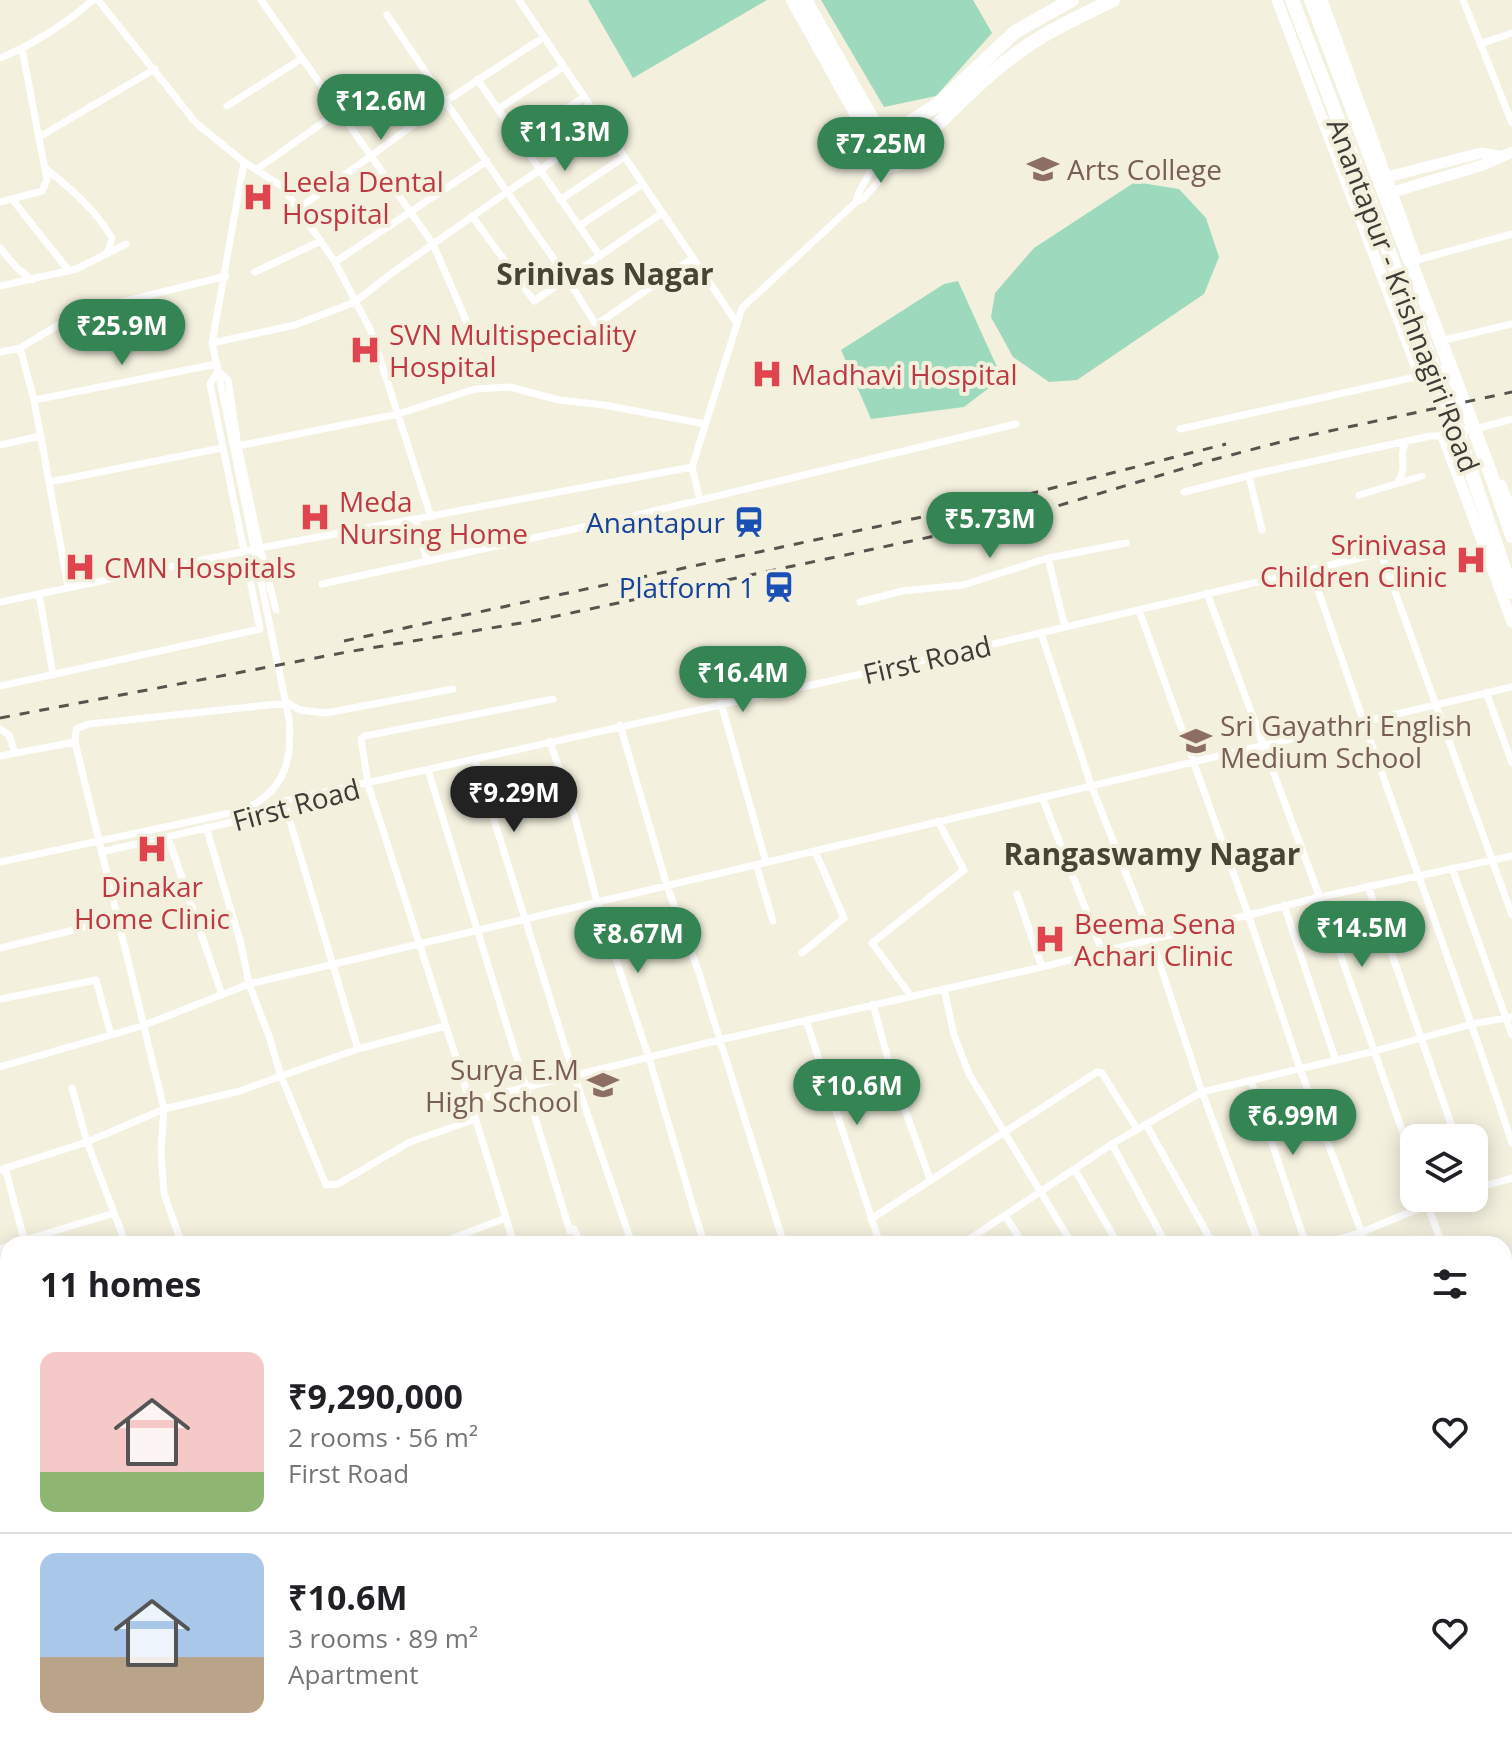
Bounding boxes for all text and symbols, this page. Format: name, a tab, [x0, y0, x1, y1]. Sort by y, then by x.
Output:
pin: ₹12.6M	[316, 74, 446, 142]
text: ₹12.6M	[335, 82, 427, 118]
pin: ₹11.3M	[500, 105, 630, 173]
text: ₹11.3M	[519, 113, 611, 149]
street label: Anantapur - Krishnagiri Road	[1319, 113, 1489, 477]
pin: ₹7.25M	[816, 117, 946, 185]
text: ₹7.25M	[835, 125, 927, 161]
place label: Arts College	[1067, 150, 1222, 188]
school or university icon: Arts College	[1026, 152, 1060, 186]
place label: Leela Dental Hospital	[282, 162, 444, 232]
hospital icon: Leela Dental Hospital	[241, 180, 275, 214]
district label: Srinivas Nagar	[496, 253, 714, 294]
pin: ₹25.9M	[57, 299, 187, 367]
text: ₹25.9M	[76, 307, 168, 343]
place label: SVN Multispeciality Hospital	[389, 315, 637, 385]
hospital icon: SVN Multispeciality Hospital	[348, 333, 382, 367]
place label: Madhavi Hospital	[791, 355, 1018, 393]
hospital icon: Madhavi Hospital	[750, 357, 784, 391]
place label: Meda Nursing Home	[339, 482, 528, 552]
pin: ₹5.73M	[925, 492, 1055, 560]
hospital icon: Meda Nursing Home	[298, 500, 332, 534]
text: ₹5.73M	[944, 500, 1036, 536]
place label: Anantapur	[586, 503, 726, 541]
station icon: Anantapur	[732, 505, 766, 539]
place label: Srinivasa Children Clinic	[1260, 525, 1447, 595]
hospital icon: Srinivasa Children Clinic	[1454, 543, 1488, 577]
place label: CMN Hospitals	[104, 548, 296, 586]
hospital icon: CMN Hospitals	[63, 550, 97, 584]
place label: Platform 1	[619, 568, 755, 606]
station icon: Platform 1	[762, 570, 796, 604]
street label: First Road	[859, 626, 995, 692]
pin: ₹16.4M	[678, 646, 808, 714]
text: ₹16.4M	[697, 654, 789, 690]
place label: Sri Gayathri English Medium School	[1220, 706, 1472, 776]
school or university icon: Sri Gayathri English Medium School	[1179, 724, 1213, 758]
pin: ₹9.29M	[449, 766, 579, 834]
street label: First Road	[228, 769, 364, 839]
text: ₹9.29M	[468, 774, 560, 810]
hospital icon: Dinakar Home Clinic	[135, 832, 169, 866]
district label: Rangaswamy Nagar	[1004, 833, 1300, 874]
place label: Dinakar Home Clinic	[74, 867, 230, 937]
pin: ₹14.5M	[1297, 901, 1427, 969]
place label: Beema Sena Achari Clinic	[1074, 904, 1236, 974]
pin: ₹8.67M	[573, 907, 703, 975]
text: ₹14.5M	[1316, 909, 1408, 945]
text: ₹8.67M	[592, 915, 684, 951]
hospital icon: Beema Sena Achari Clinic	[1033, 922, 1067, 956]
place label: Surya E.M High School	[425, 1050, 579, 1120]
pin: ₹10.6M	[792, 1059, 922, 1127]
text: ₹10.6M	[811, 1067, 903, 1103]
school or university icon: Surya E.M High School	[586, 1068, 620, 1102]
pin: ₹6.99M	[1228, 1089, 1358, 1157]
text: ₹6.99M	[1247, 1097, 1339, 1133]
map controls	[1400, 1124, 1488, 1212]
button: layers	[1400, 1124, 1488, 1212]
text: 11 homes	[40, 1261, 201, 1307]
icon: filters	[1428, 1262, 1472, 1306]
text: ₹9,290,000	[288, 1373, 463, 1419]
icon: home	[104, 1384, 200, 1480]
icon: heart	[1428, 1410, 1472, 1454]
text: 2 rooms · 56 m²	[288, 1419, 478, 1455]
text: First Road	[288, 1455, 409, 1491]
text: ₹10.6M	[288, 1574, 408, 1620]
icon: home	[104, 1585, 200, 1681]
icon: heart	[1428, 1611, 1472, 1655]
text: 3 rooms · 89 m²	[288, 1620, 478, 1656]
text: Apartment	[288, 1656, 419, 1692]

